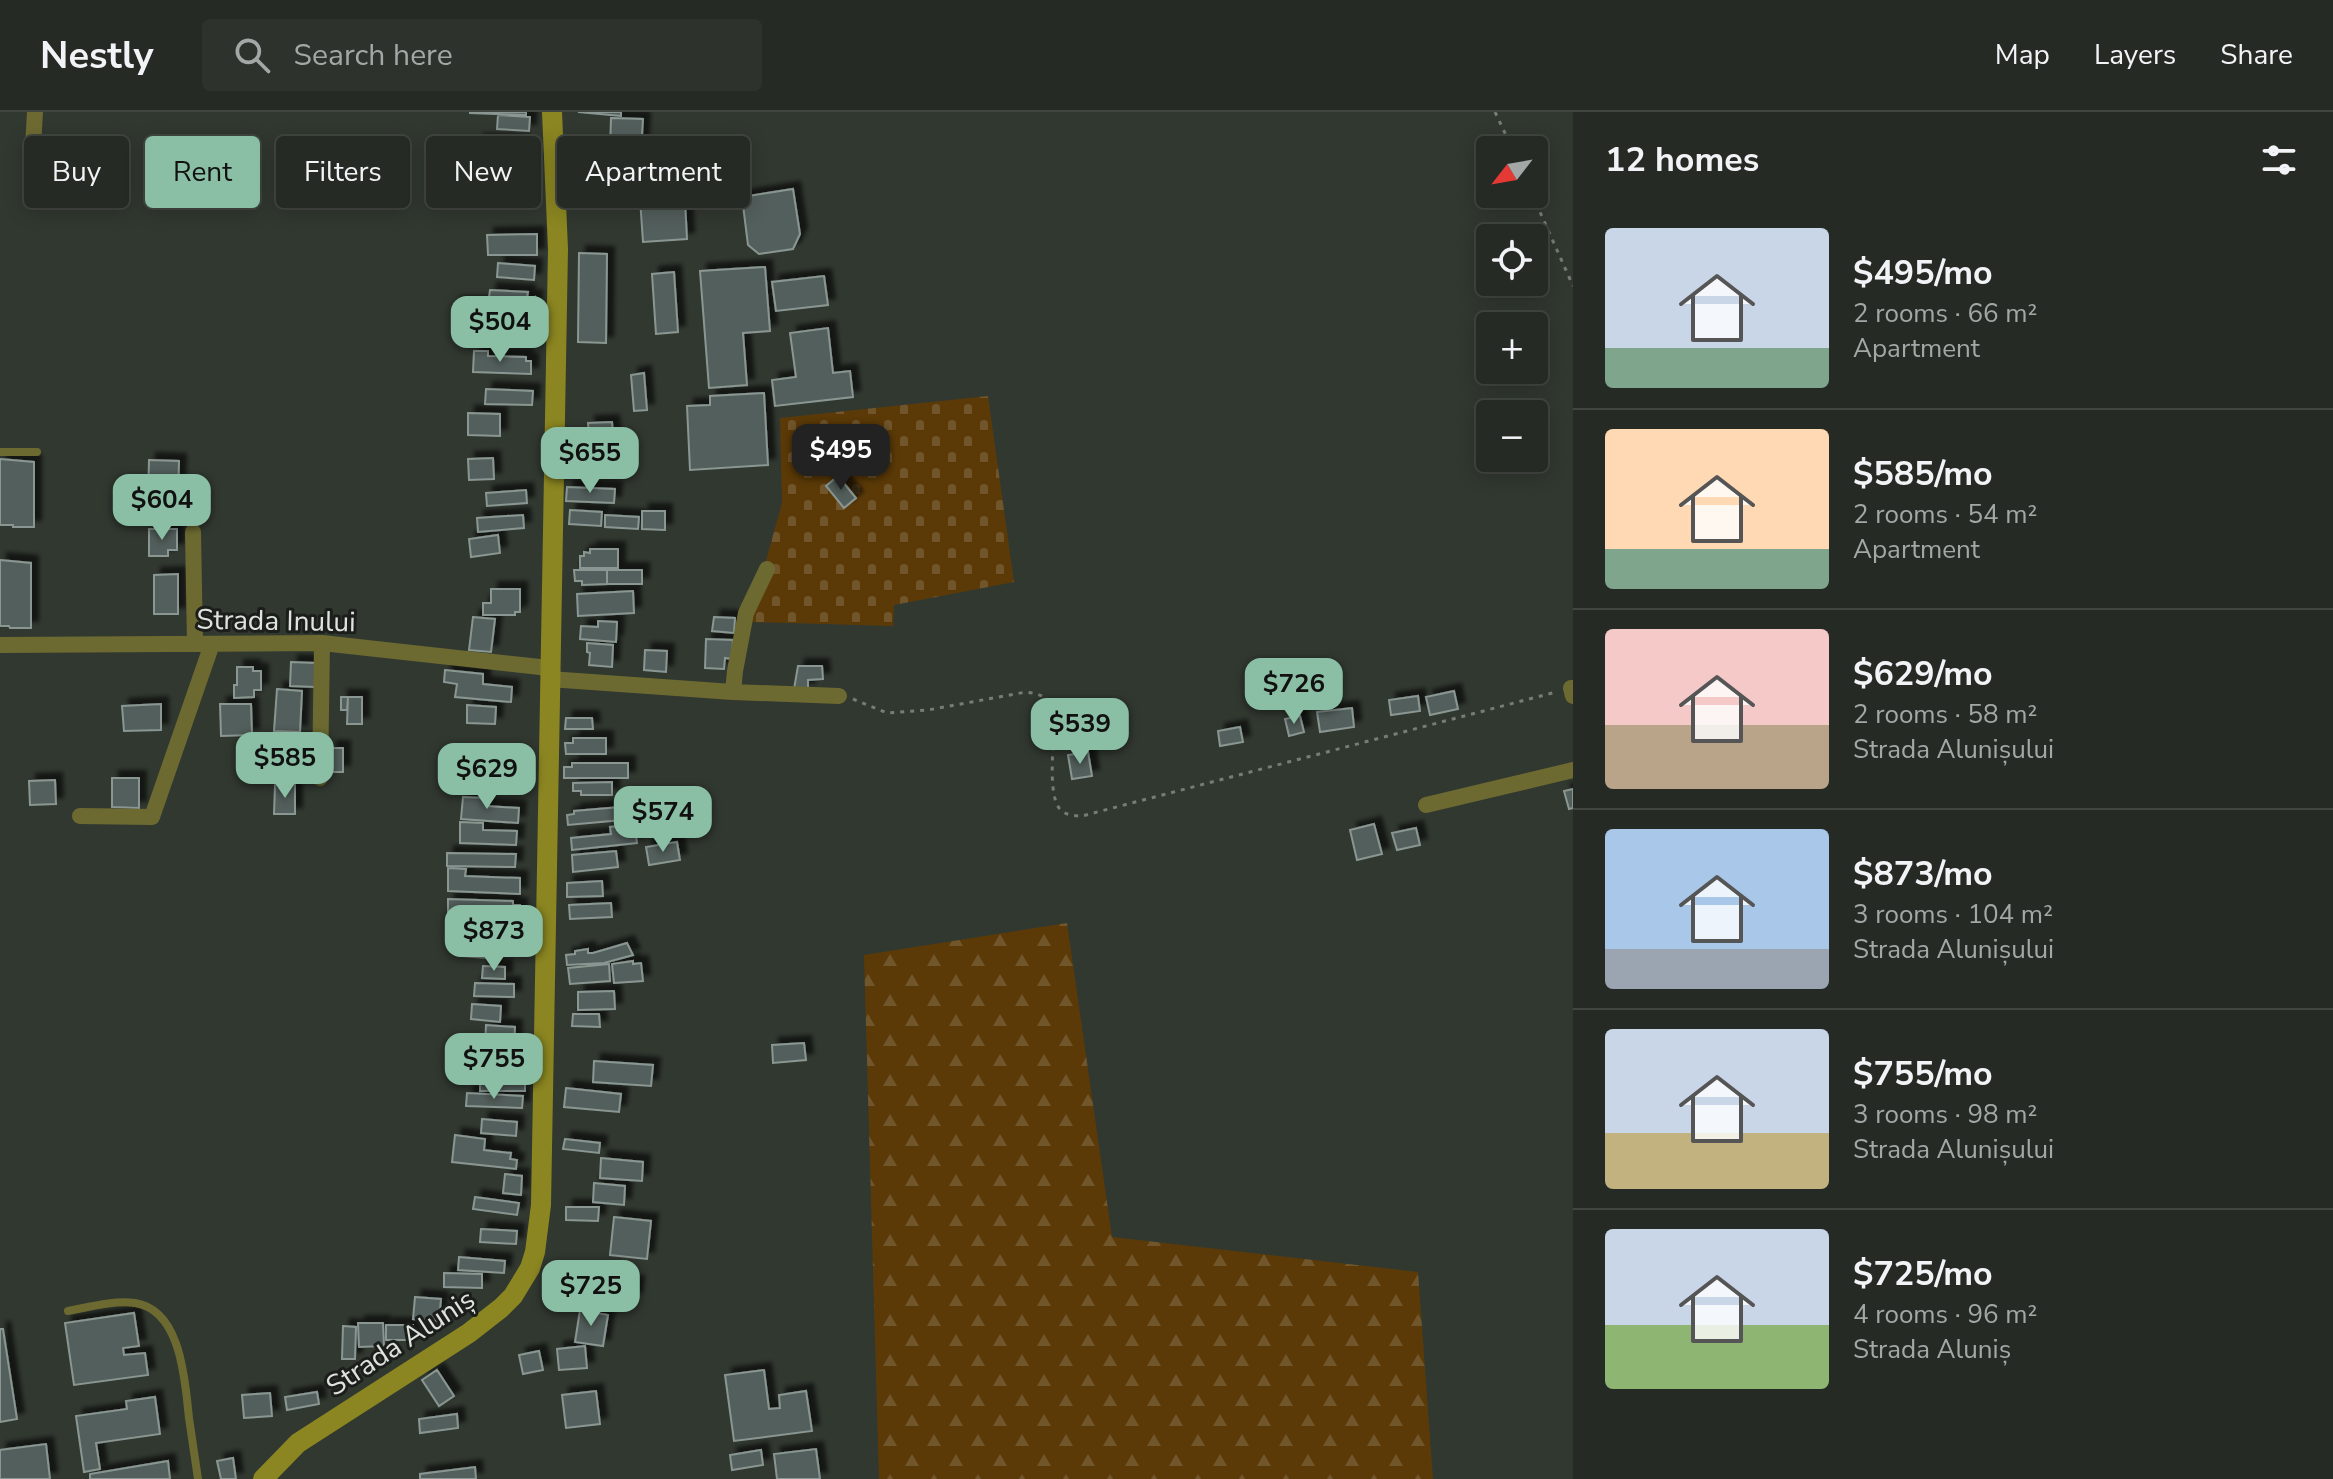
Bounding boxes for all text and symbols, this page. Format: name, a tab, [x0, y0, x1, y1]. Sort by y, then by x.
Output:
search box	[202, 19, 762, 91]
text: Nestly	[40, 30, 154, 81]
icon: search	[230, 33, 274, 77]
text: Search here	[294, 35, 453, 76]
text: Map	[1995, 36, 2050, 74]
text: Layers	[2094, 36, 2176, 74]
text: Share	[2220, 36, 2293, 74]
chip: Buy	[24, 136, 129, 208]
chip: Rent	[145, 136, 260, 208]
chip: Filters	[276, 136, 410, 208]
chip: New	[426, 136, 541, 208]
chip: Apartment	[557, 136, 750, 208]
north arrow	[1476, 136, 1548, 208]
map controls	[1476, 136, 1548, 472]
text: 12 homes	[1605, 137, 1759, 183]
icon: filters	[2257, 138, 2301, 182]
button: locate	[1476, 224, 1548, 296]
text: $495/mo	[1853, 250, 1993, 296]
icon: home	[1669, 260, 1765, 356]
pin: $504	[453, 296, 547, 364]
text: 2 rooms · 66 m²	[1853, 296, 2037, 331]
text: $504	[469, 304, 531, 339]
button: +	[1476, 312, 1548, 384]
text: Apartment	[1853, 331, 1980, 366]
button: −	[1476, 400, 1548, 472]
pin: $495	[794, 424, 888, 492]
pin: $655	[543, 427, 637, 495]
text: $495	[810, 432, 872, 467]
text: $655	[559, 435, 621, 470]
text: $585/mo	[1853, 451, 1993, 497]
icon: home	[1669, 461, 1765, 557]
pin: $604	[115, 474, 209, 542]
text: $604	[131, 482, 193, 517]
text: 2 rooms · 54 m²	[1853, 497, 2037, 532]
text: Apartment	[1853, 532, 1980, 567]
street label: Strada Inului	[196, 601, 356, 641]
text: $629/mo	[1853, 651, 1993, 697]
pin: $726	[1247, 658, 1341, 726]
icon: home	[1669, 661, 1765, 757]
text: $726	[1263, 666, 1325, 701]
text: 2 rooms · 58 m²	[1853, 697, 2037, 732]
pin: $539	[1033, 698, 1127, 766]
text: $539	[1049, 706, 1111, 741]
pin: $585	[238, 732, 332, 800]
text: Strada Alunișului	[1853, 732, 2054, 767]
text: $585	[254, 740, 316, 775]
pin: $629	[440, 743, 534, 811]
text: $629	[456, 751, 518, 786]
pin: $574	[616, 786, 710, 854]
text: $574	[632, 794, 694, 829]
text: $873/mo	[1853, 851, 1993, 897]
icon: home	[1669, 861, 1765, 957]
text: 3 rooms · 104 m²	[1853, 897, 2053, 932]
pin: $873	[447, 905, 541, 973]
text: $873	[463, 913, 525, 948]
text: Strada Alunișului	[1853, 932, 2054, 967]
pin: $755	[447, 1033, 541, 1101]
text: $755	[463, 1041, 525, 1076]
text: $755/mo	[1853, 1051, 1993, 1097]
icon: home	[1669, 1061, 1765, 1157]
text: 3 rooms · 98 m²	[1853, 1097, 2037, 1132]
text: Strada Alunișului	[1853, 1132, 2054, 1167]
text: $725/mo	[1853, 1251, 1993, 1297]
pin: $725	[544, 1260, 638, 1328]
icon: home	[1669, 1261, 1765, 1357]
text: $725	[560, 1268, 622, 1303]
street label: Strada Aluniș	[319, 1281, 482, 1405]
text: 4 rooms · 96 m²	[1853, 1297, 2037, 1332]
text: Strada Aluniș	[1853, 1332, 2011, 1367]

